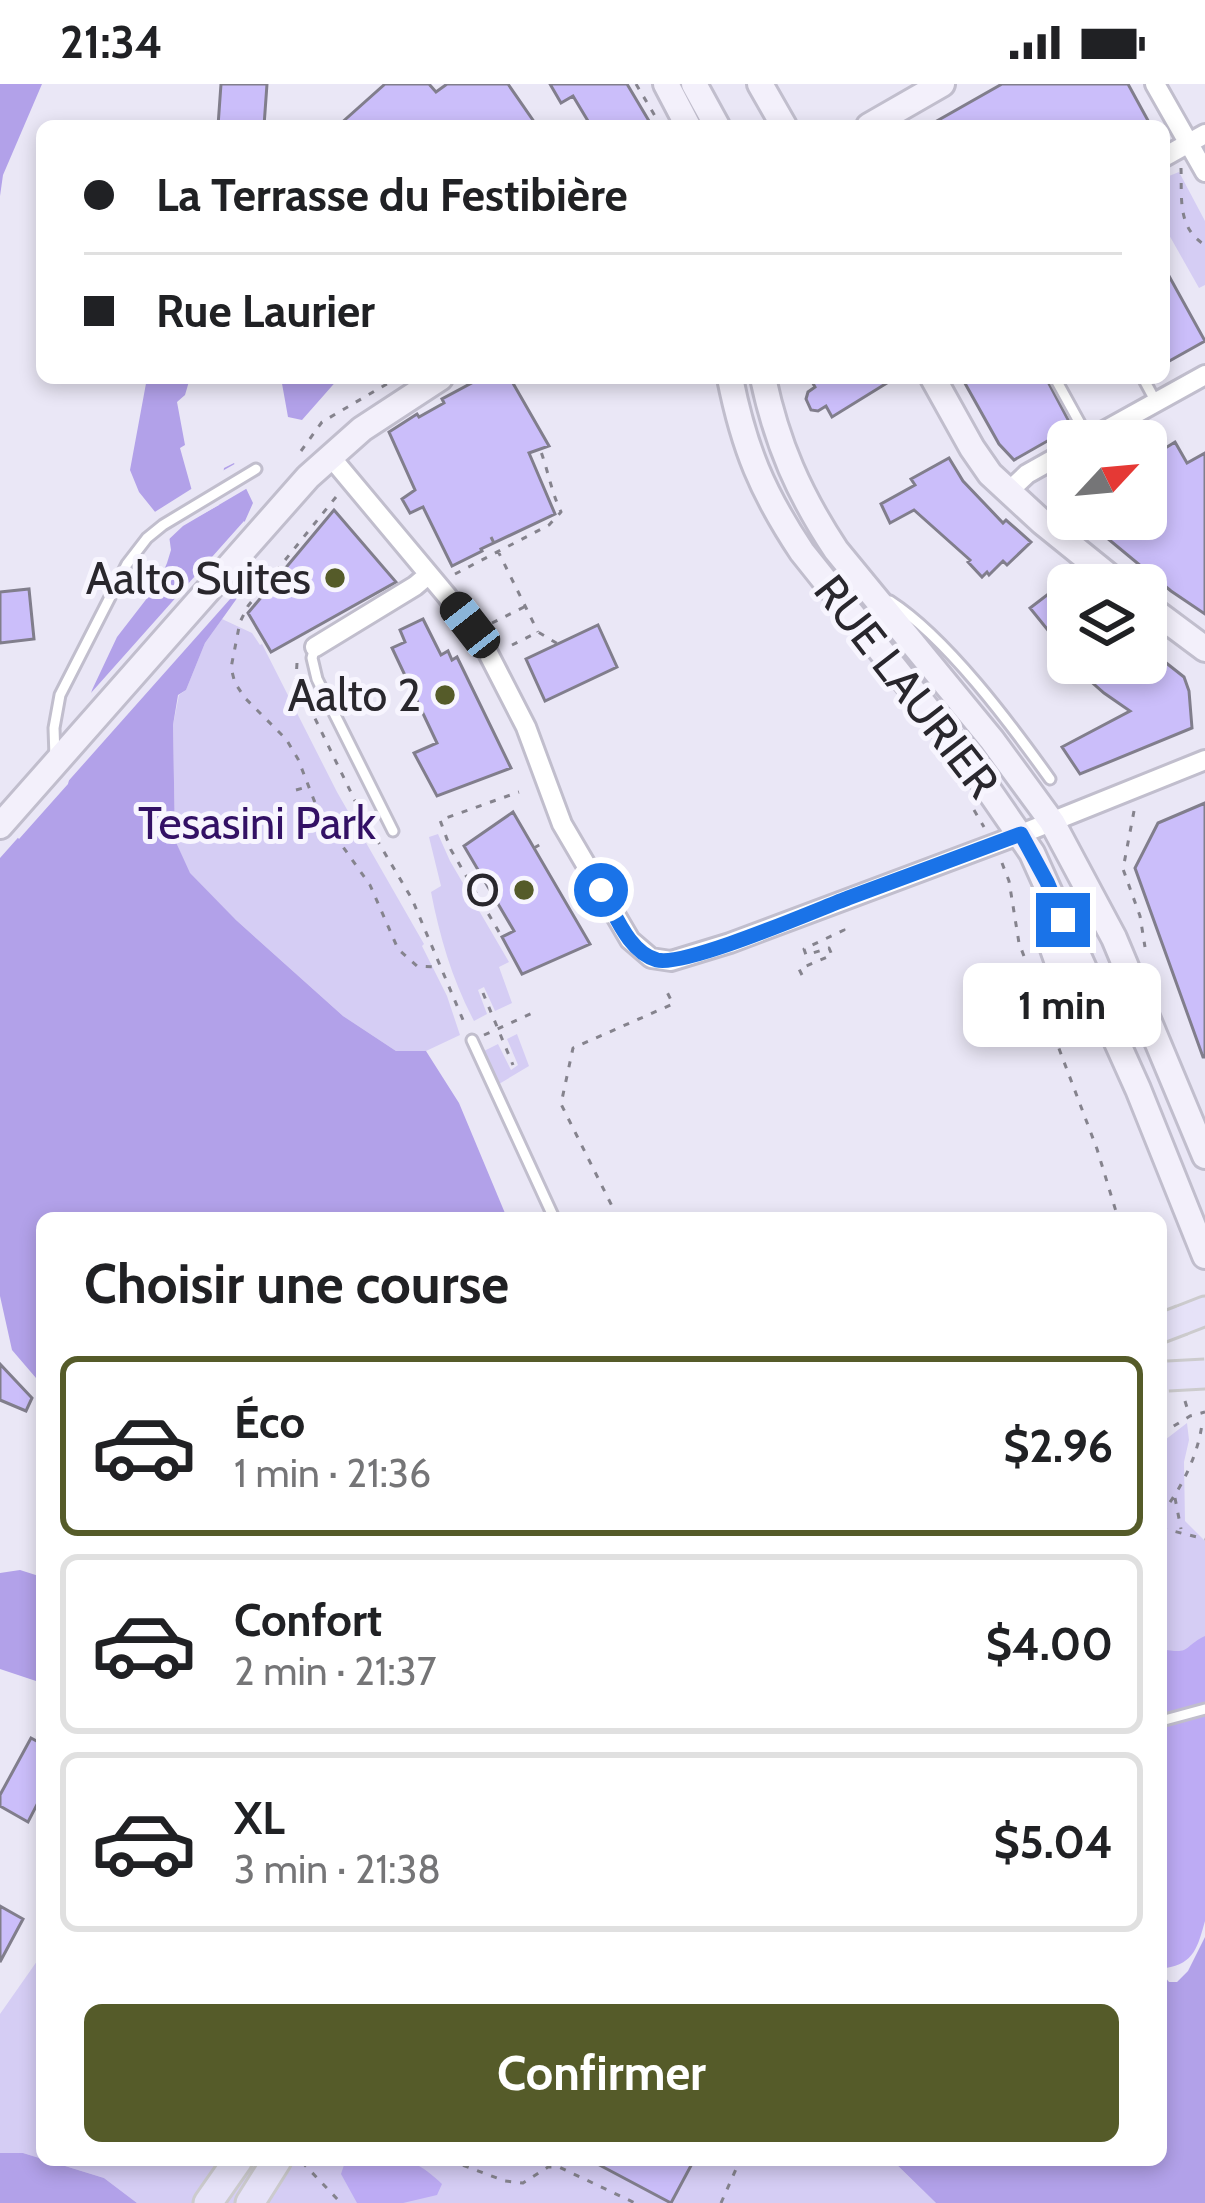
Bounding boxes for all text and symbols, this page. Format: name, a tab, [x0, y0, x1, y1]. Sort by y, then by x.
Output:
text: 21:34	[60, 15, 163, 69]
text: La Terrasse du Festibière	[156, 168, 628, 222]
text: Rue Laurier	[156, 284, 375, 338]
north arrow	[1047, 420, 1167, 540]
map controls	[1047, 420, 1167, 684]
place label: Aalto Suites	[86, 551, 311, 605]
street label: RUE LAURIER	[803, 564, 1011, 808]
button: layers	[1047, 564, 1167, 684]
marker: Aalto Suites	[322, 565, 348, 591]
car	[434, 586, 506, 664]
place label: Aalto 2	[288, 668, 421, 722]
marker: Aalto 2	[432, 682, 458, 708]
park label: Tesasini Park	[138, 796, 377, 850]
place label: O	[465, 863, 500, 917]
route start	[574, 863, 628, 917]
marker: O	[511, 877, 537, 903]
route end	[1036, 893, 1090, 947]
callout: 1 min	[964, 962, 1162, 1046]
text: 1 min	[1018, 981, 1106, 1029]
text: Choisir une course	[84, 1251, 509, 1317]
icon: car	[90, 1392, 198, 1500]
text: Éco	[234, 1395, 305, 1449]
text: $2.96	[1003, 1419, 1113, 1473]
text: 1 min · 21:36	[234, 1449, 431, 1497]
icon: car	[90, 1590, 198, 1698]
text: Confort	[234, 1593, 382, 1647]
text: $4.00	[986, 1617, 1113, 1671]
text: 2 min · 21:37	[234, 1647, 436, 1695]
icon: car	[90, 1788, 198, 1896]
text: XL	[234, 1791, 285, 1845]
text: $5.04	[993, 1815, 1113, 1869]
text: 3 min · 21:38	[234, 1845, 441, 1893]
button: Confirmer	[84, 2004, 1119, 2142]

